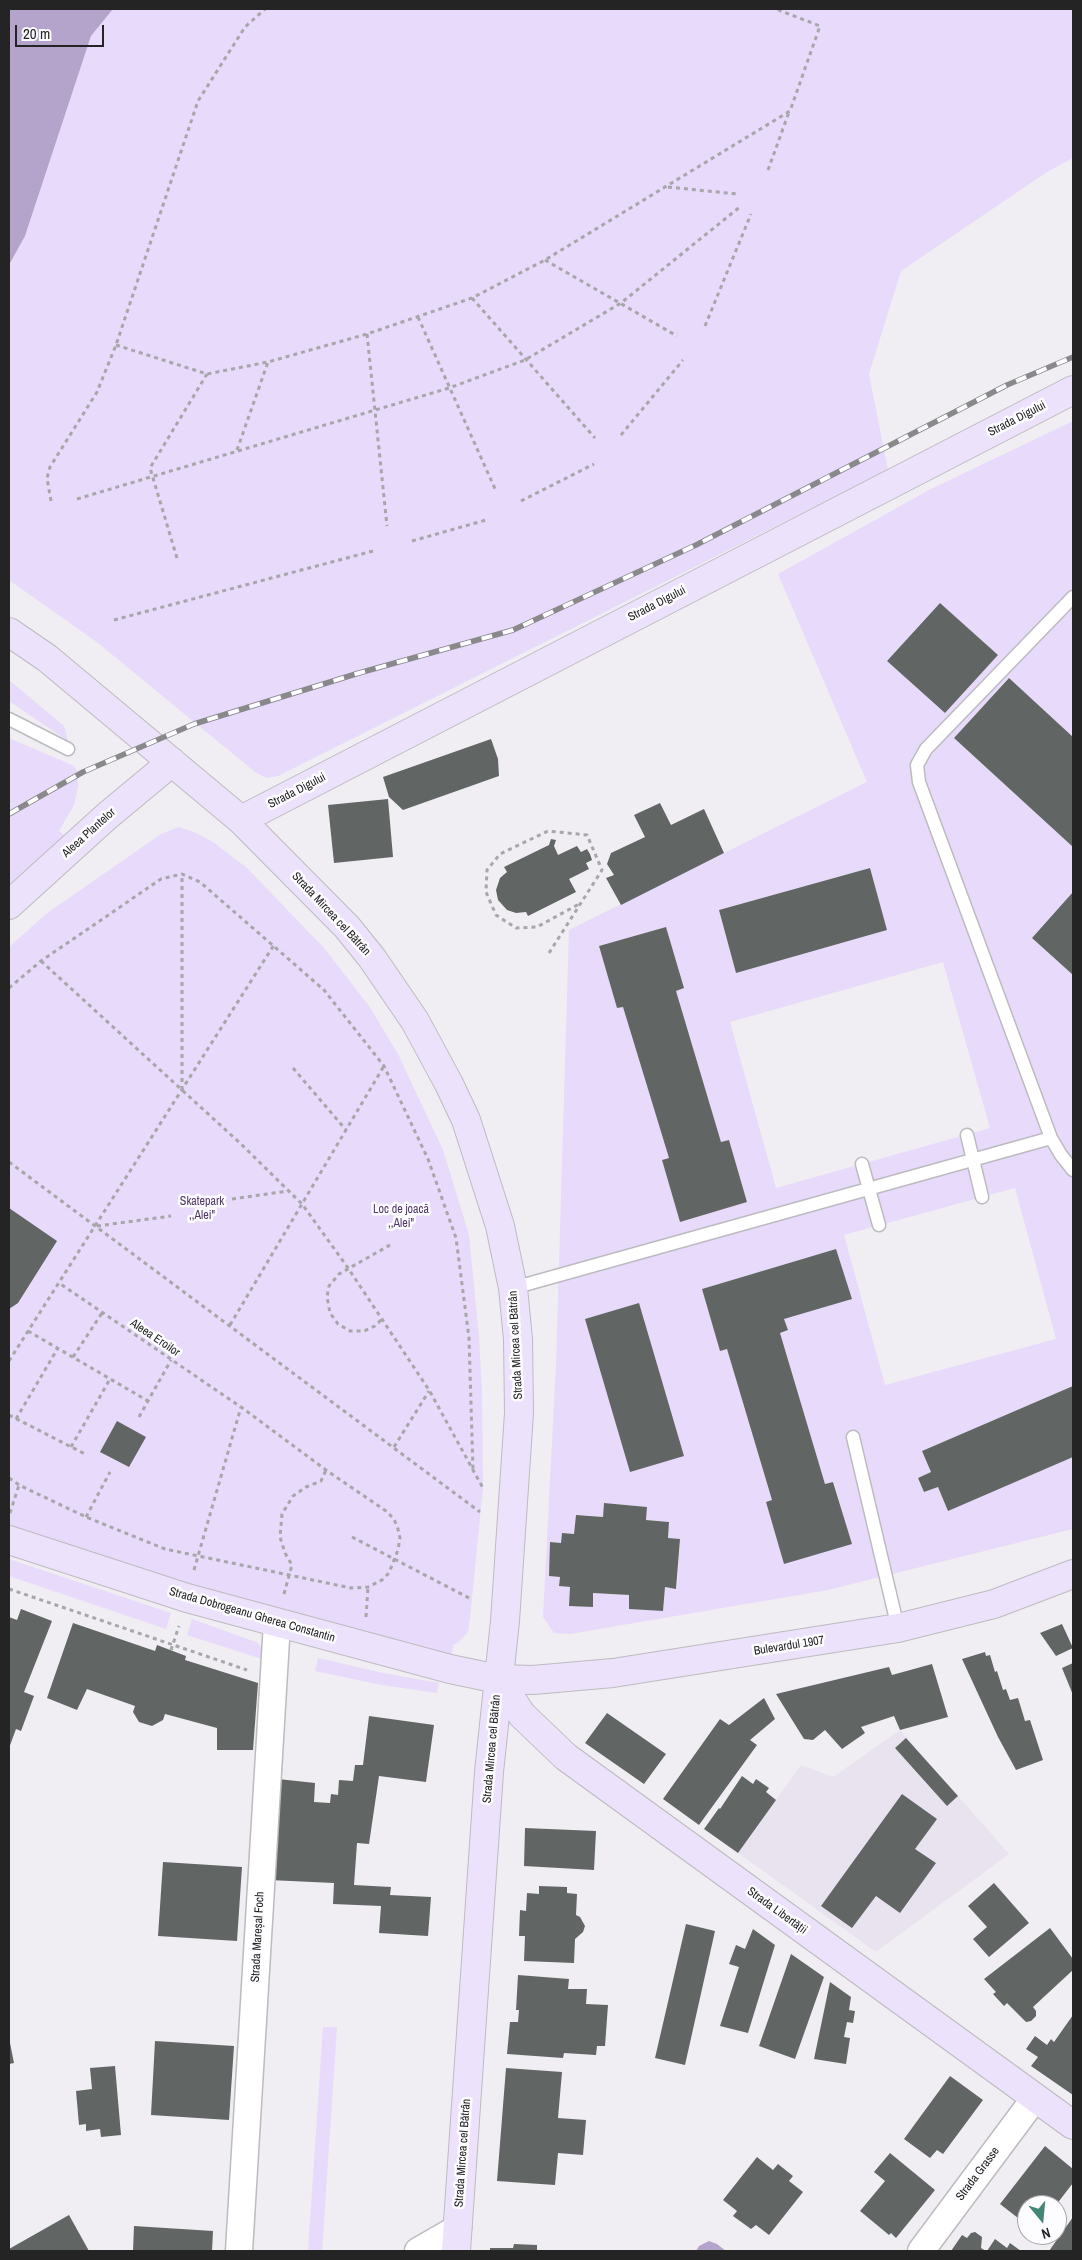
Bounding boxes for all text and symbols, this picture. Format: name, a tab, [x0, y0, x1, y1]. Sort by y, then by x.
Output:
scale bar	[18, 15, 106, 47]
text: 20 m	[23, 23, 50, 44]
street label: Strada Digului	[986, 398, 1048, 440]
street label: Strada Digului	[626, 583, 688, 625]
street label: Strada Digului	[266, 770, 328, 812]
street label: Aleea Plantelor	[59, 805, 119, 861]
street label: Strada Mircea cel Bătrân	[289, 869, 373, 959]
park label: Skatepark ,,Alei"	[180, 1195, 224, 1223]
park label: Loc de joacă ,,Alei"	[373, 1203, 429, 1231]
street label: Strada Mircea cel Bătrân	[506, 1290, 526, 1400]
street label: Aleea Eroilor	[127, 1316, 183, 1360]
street label: Strada Dobrogeanu Gherea Constantin	[167, 1584, 337, 1646]
street label: Bulevardul 1907	[753, 1633, 825, 1659]
street label: Strada Mircea cel Bătrân	[480, 1694, 504, 1804]
street label: Strada Libertății	[744, 1884, 810, 1938]
street label: Strada Mareșal Foch	[248, 1891, 268, 1983]
street label: Strada Mircea cel Bătrân	[452, 2098, 474, 2208]
street label: Strada Grasse	[953, 2144, 1003, 2204]
north arrow	[1017, 2195, 1067, 2245]
text: N	[1040, 2224, 1053, 2243]

